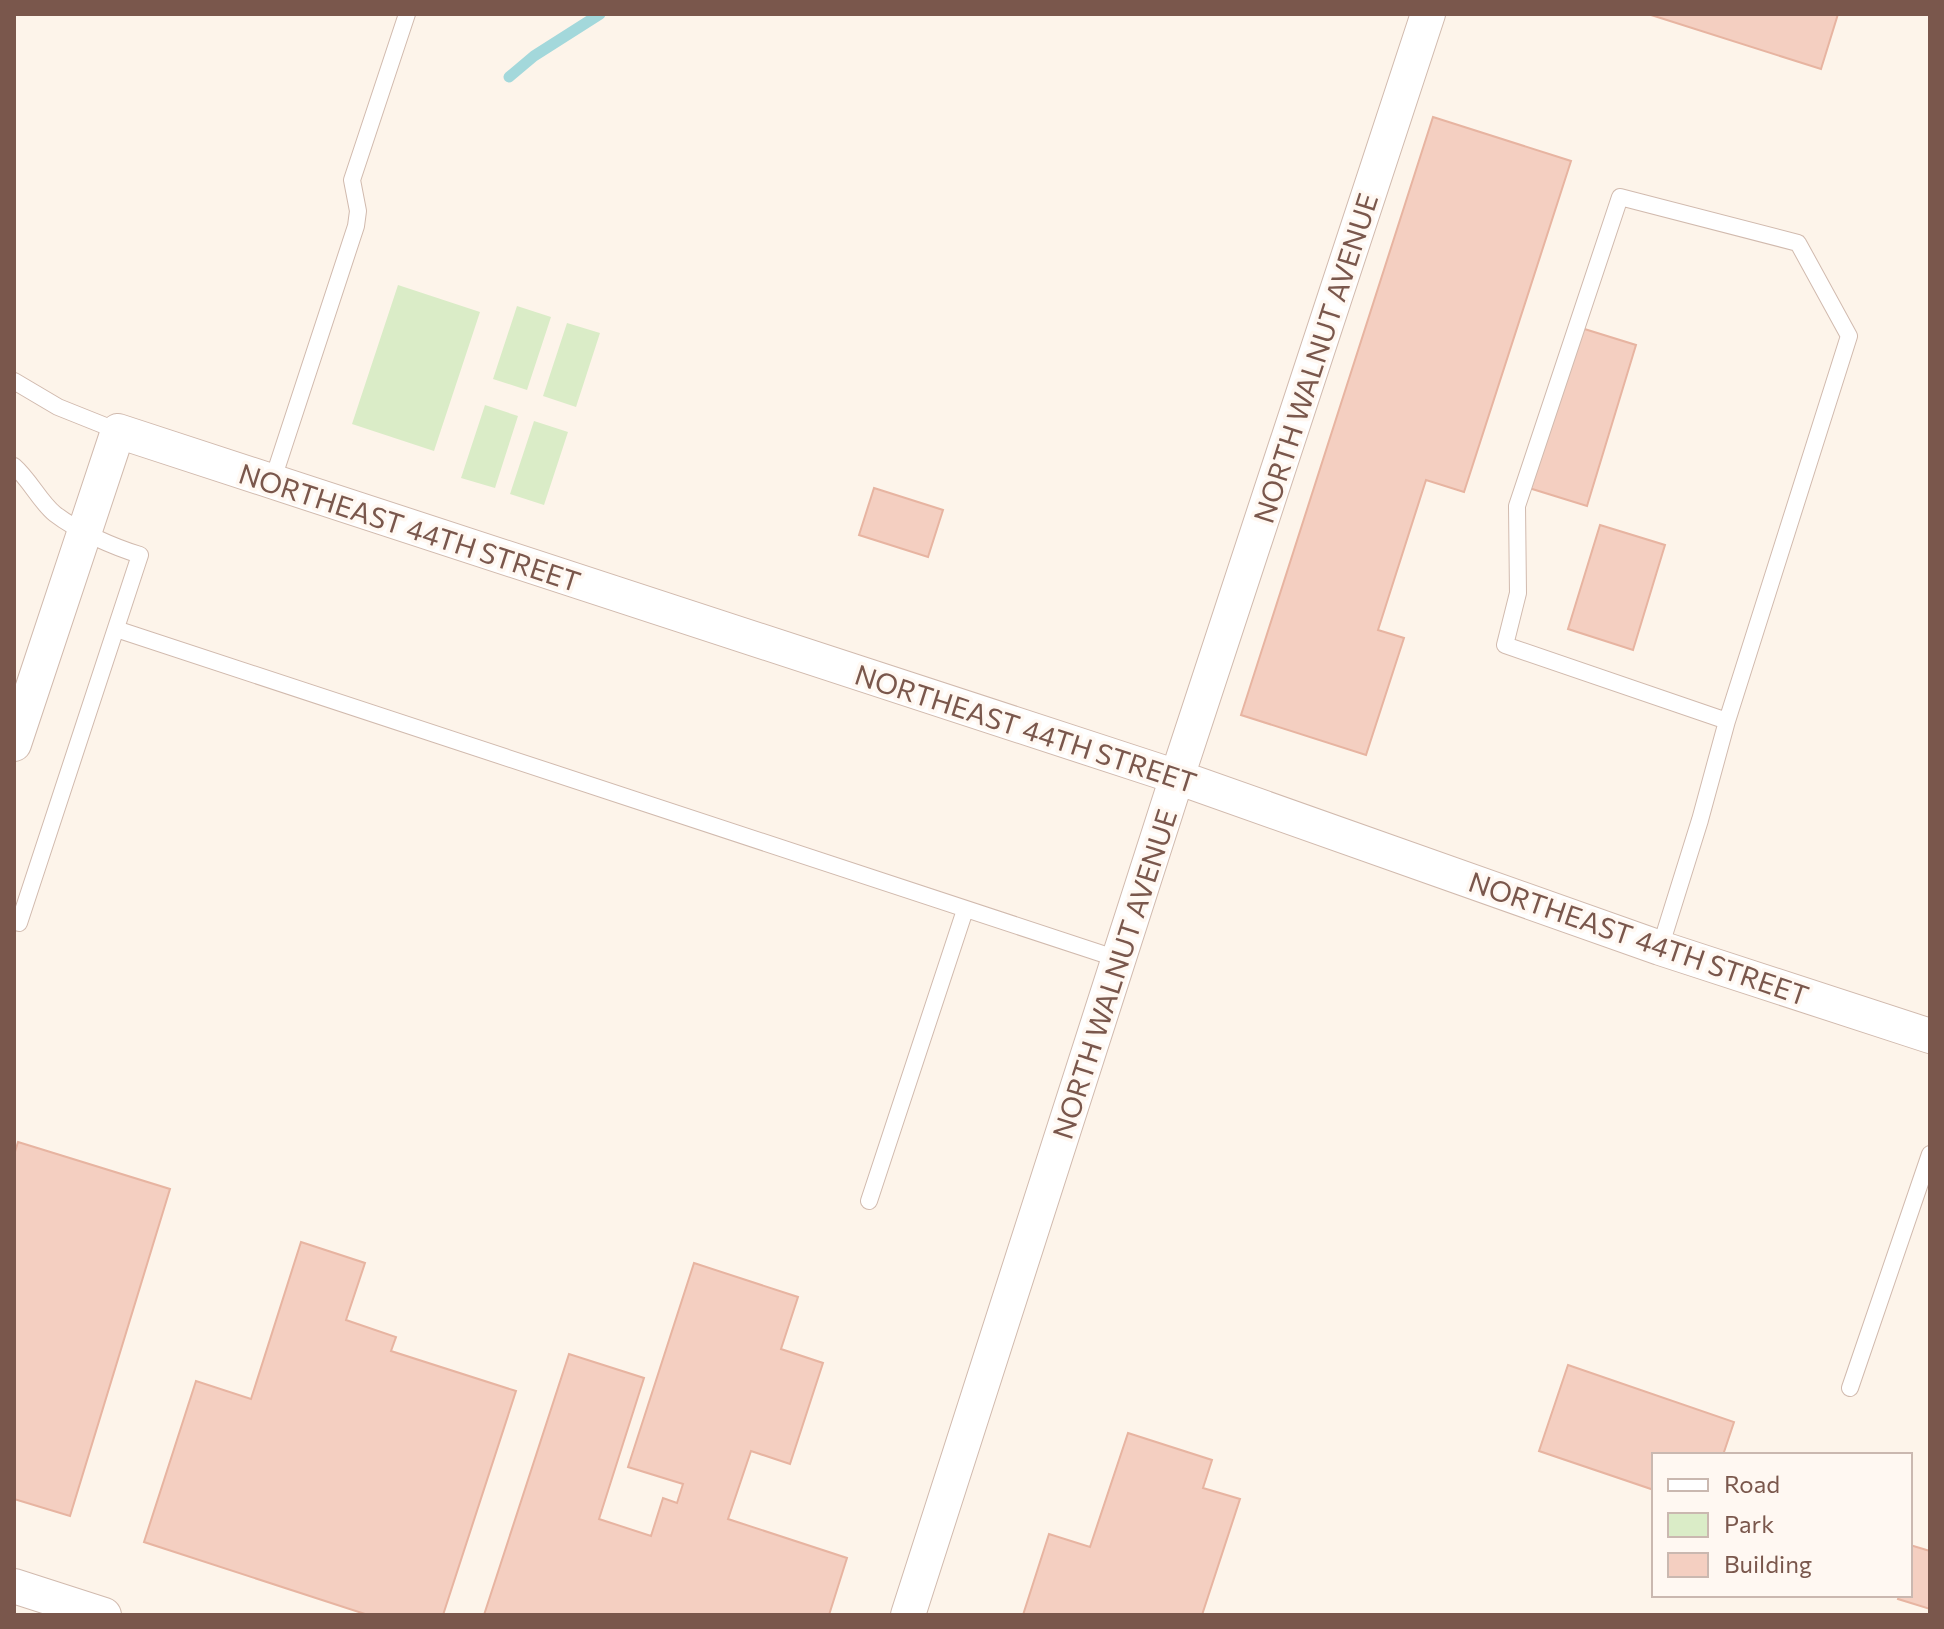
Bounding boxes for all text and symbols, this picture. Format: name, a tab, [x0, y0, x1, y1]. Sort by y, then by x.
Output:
street label: NORTH WALNUT AVENUE	[1246, 189, 1384, 527]
street label: NORTHEAST 44TH STREET	[235, 456, 585, 598]
street label: NORTHEAST 44TH STREET	[851, 657, 1201, 799]
street label: NORTH WALNUT AVENUE	[1045, 805, 1183, 1143]
street label: NORTHEAST 44TH STREET	[1465, 864, 1813, 1012]
legend	[1652, 1453, 1912, 1597]
text: Road	[1724, 1469, 1780, 1498]
text: Park	[1724, 1509, 1774, 1538]
text: Building	[1724, 1549, 1812, 1578]

